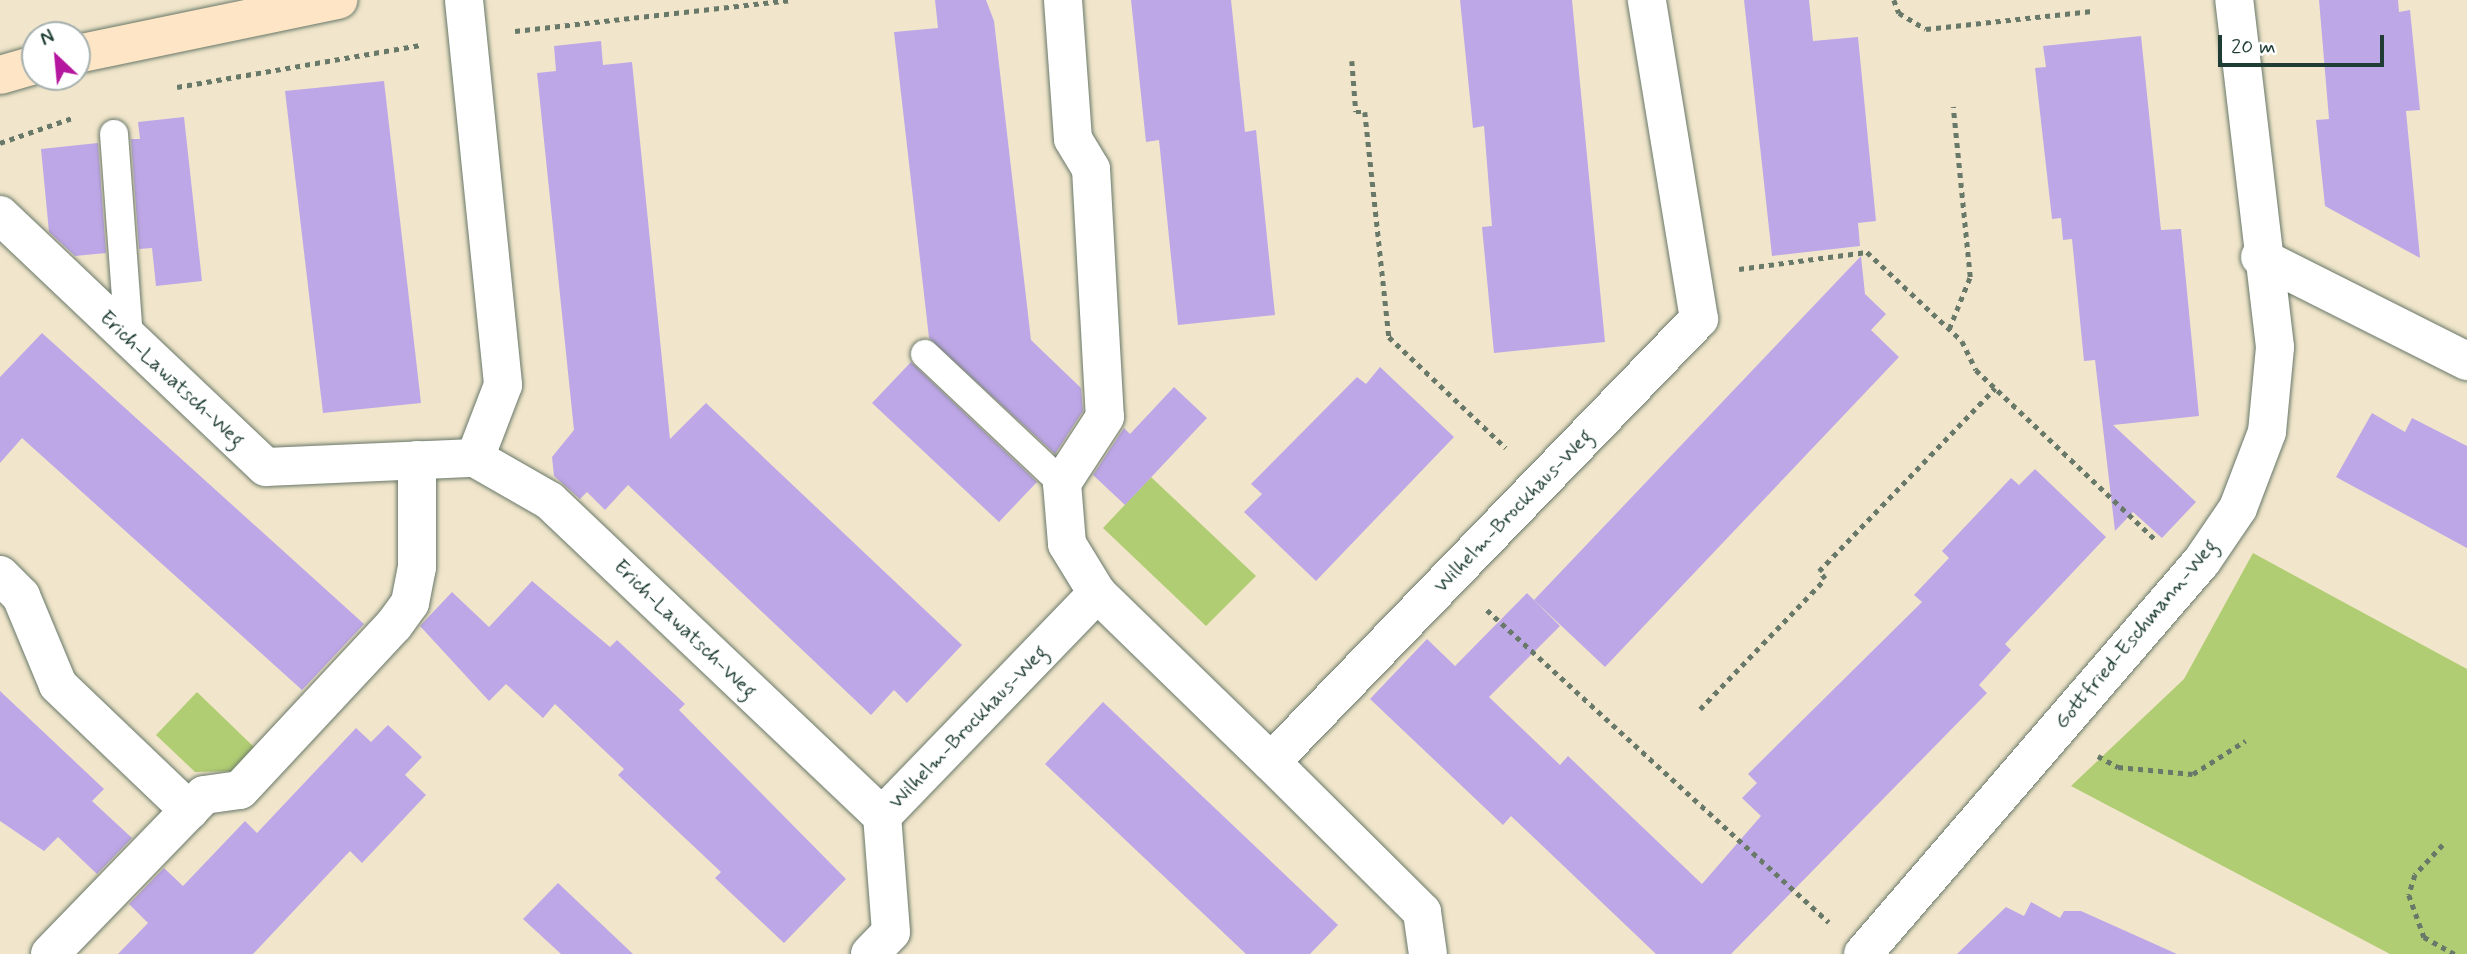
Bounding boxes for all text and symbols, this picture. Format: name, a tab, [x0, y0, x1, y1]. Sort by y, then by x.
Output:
north arrow	[21, 21, 91, 91]
scale bar	[2222, 21, 2388, 65]
text: N	[36, 24, 59, 52]
text: 20 m	[2231, 33, 2276, 61]
street label: Erich-Lawatsch-Weg	[94, 305, 250, 453]
street label: Wilhelm-Brockhaus-Weg	[1428, 424, 1598, 598]
street label: Gottfried-Eschmann-Weg	[2049, 534, 2223, 734]
street label: Erich-Lawatsch-Weg	[608, 554, 762, 704]
street label: Wilhelm-Brockhaus-Weg	[883, 640, 1053, 814]

